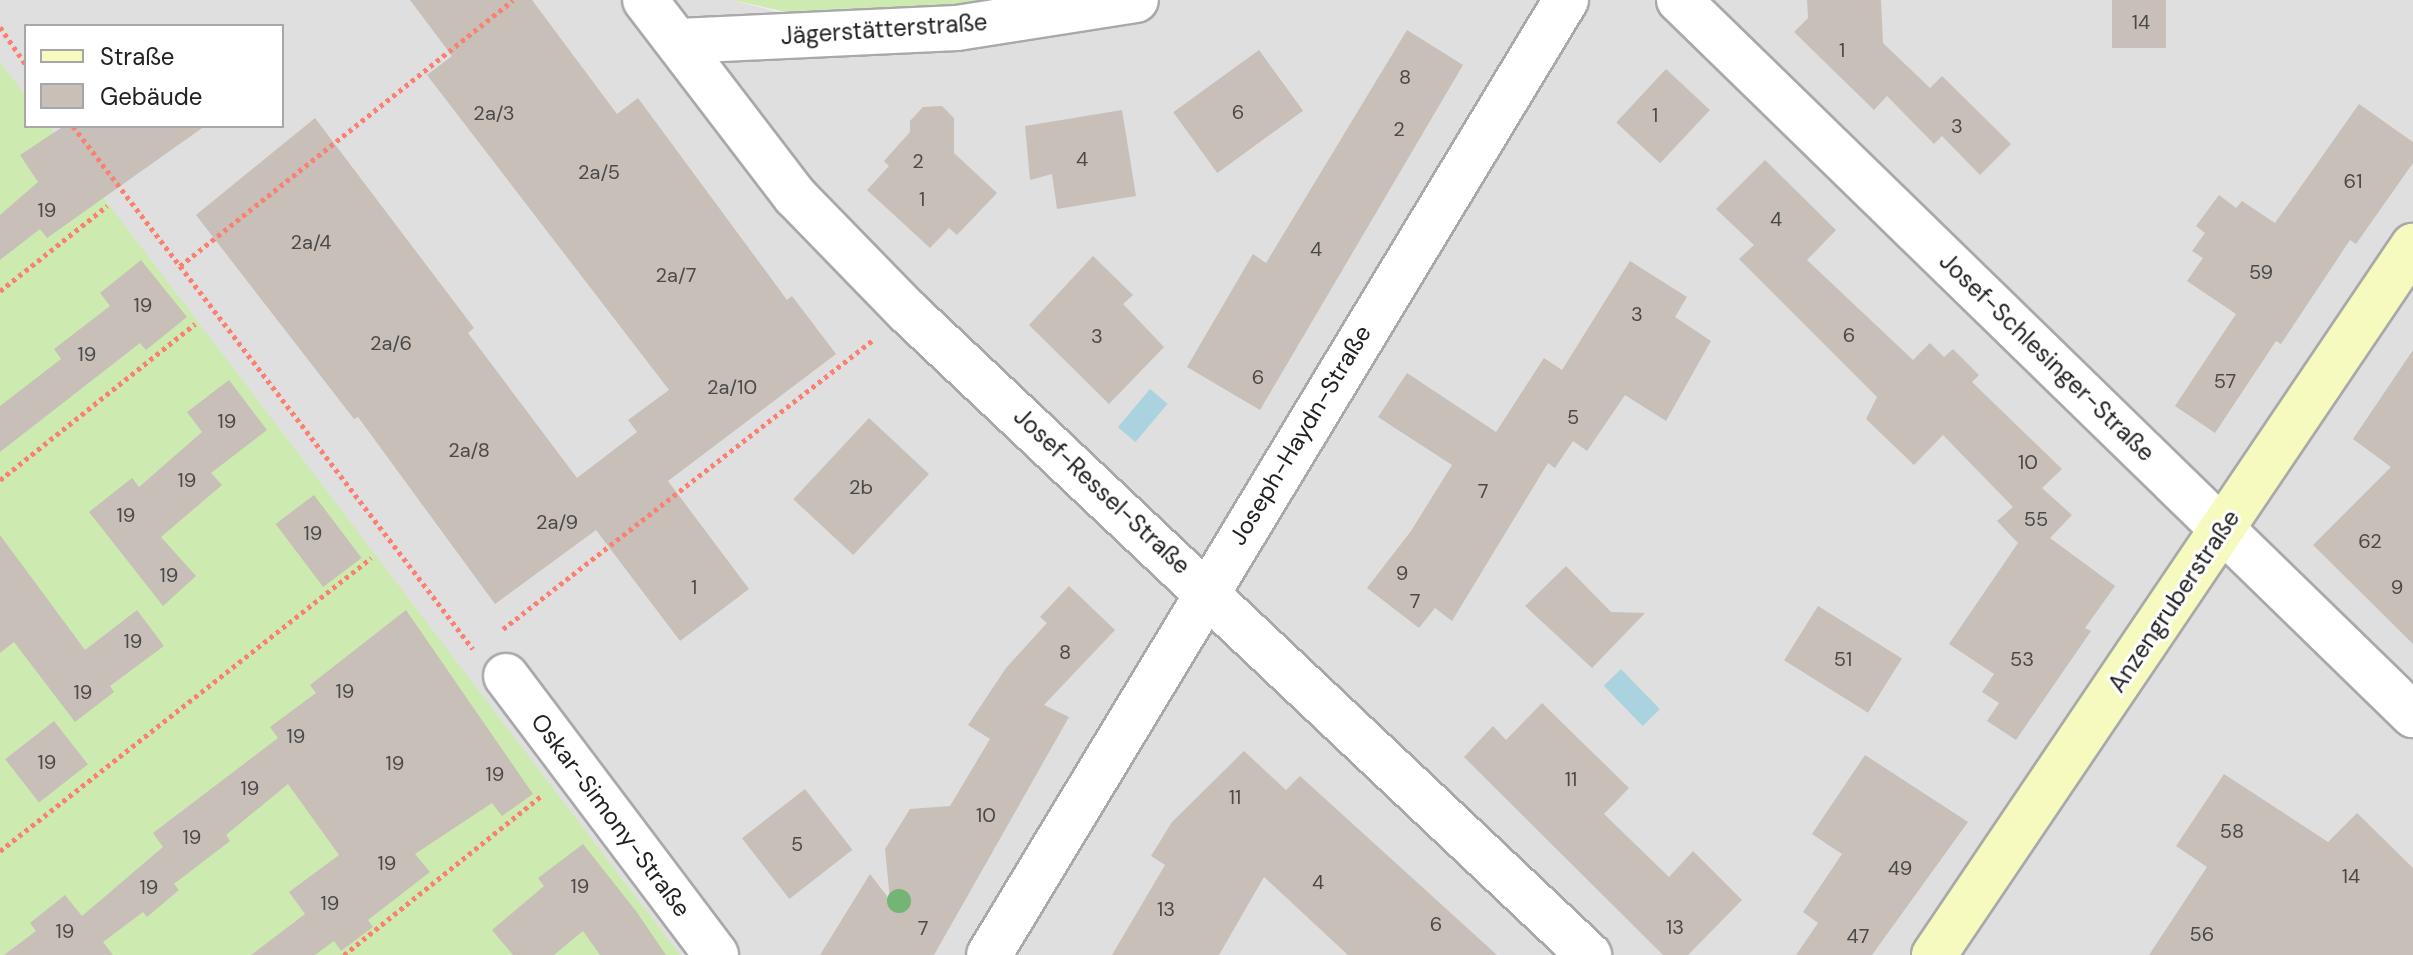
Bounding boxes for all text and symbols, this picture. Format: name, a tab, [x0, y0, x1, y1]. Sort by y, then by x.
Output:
street label: Jägerstätterstraße	[780, 7, 988, 51]
house number: 14	[2132, 10, 2150, 34]
legend	[24, 24, 284, 128]
house number: 1	[1839, 38, 1845, 62]
text: Straße	[100, 41, 174, 72]
house number: 8	[1399, 65, 1411, 89]
text: Gebäude	[100, 81, 202, 112]
house number: 6	[1232, 100, 1244, 124]
house number: 2a/3	[473, 101, 515, 125]
house number: 1	[1652, 103, 1658, 127]
house number: 3	[1951, 114, 1963, 138]
house number: 2	[1393, 117, 1405, 141]
house number: 4	[1076, 147, 1088, 171]
house number: 2	[912, 149, 924, 173]
house number: 2a/5	[578, 160, 620, 184]
house number: 61	[2344, 169, 2362, 193]
house number: 1	[919, 187, 925, 211]
house number: 19	[38, 198, 56, 222]
house number: 4	[1770, 207, 1782, 231]
house number: 2a/4	[291, 230, 331, 254]
house number: 4	[1310, 237, 1322, 261]
street label: Josef-Schlesinger-Straße	[1933, 247, 2161, 467]
house number: 59	[2249, 260, 2273, 284]
house number: 2a/7	[656, 263, 696, 287]
house number: 19	[134, 293, 152, 317]
house number: 3	[1631, 302, 1643, 326]
street label: Joseph-Haydn-Straße	[1223, 320, 1377, 550]
house number: 6	[1843, 323, 1855, 347]
house number: 3	[1091, 324, 1103, 348]
house number: 2a/6	[370, 331, 412, 355]
house number: 19	[78, 342, 96, 366]
house number: 6	[1252, 365, 1264, 389]
house number: 57	[2214, 369, 2236, 393]
house number: 2a/10	[707, 375, 757, 399]
street label: Josef-Ressel-Straße	[1008, 402, 1196, 580]
house number: 5	[1567, 405, 1579, 429]
house number: 19	[218, 409, 236, 433]
house number: 2a/8	[448, 438, 490, 462]
house number: 10	[2018, 450, 2038, 474]
house number: 19	[178, 468, 196, 492]
house number: 2b	[849, 475, 873, 499]
house number: 7	[1478, 479, 1488, 503]
house number: 19	[117, 503, 135, 527]
street label: Anzengruberstraße	[2102, 504, 2246, 698]
house number: 55	[2024, 507, 2048, 531]
house number: 2a/9	[536, 510, 578, 534]
house number: 19	[304, 521, 322, 545]
house number: 62	[2358, 529, 2382, 553]
house number: 9	[1396, 561, 1408, 585]
house number: 19	[160, 563, 178, 587]
house number: 1	[691, 575, 697, 599]
house number: 9	[2391, 575, 2403, 599]
house number: 7	[1410, 589, 1420, 613]
house number: 19	[124, 629, 142, 653]
house number: 8	[1059, 640, 1071, 664]
house number: 51	[1834, 647, 1852, 671]
house number: 53	[2010, 647, 2034, 671]
house number: 19	[336, 679, 354, 703]
house number: 19	[74, 680, 92, 704]
street label: Oskar-Simony-Straße	[525, 708, 697, 922]
house number: 19	[287, 724, 305, 748]
house number: 19	[38, 750, 56, 774]
house number: 19	[386, 751, 404, 775]
house number: 19	[486, 762, 504, 786]
house number: 11	[1565, 767, 1577, 791]
house number: 19	[241, 776, 259, 800]
house number: 11	[1229, 785, 1241, 809]
house number: 10	[976, 803, 996, 827]
house number: 58	[2220, 819, 2244, 843]
house number: 19	[183, 825, 201, 849]
house number: 5	[791, 832, 803, 856]
house number: 19	[378, 851, 396, 875]
house number: 49	[1888, 856, 1912, 880]
house number: 14	[2342, 864, 2360, 888]
house number: 4	[1312, 870, 1324, 894]
house number: 19	[571, 874, 589, 898]
house number: 19	[140, 875, 158, 899]
house number: 19	[321, 891, 339, 915]
house number: 13	[1157, 897, 1175, 921]
house number: 6	[1430, 912, 1442, 936]
house number: 13	[1666, 915, 1684, 939]
house number: 7	[918, 916, 928, 940]
house number: 19	[56, 919, 74, 943]
house number: 56	[2190, 922, 2214, 946]
house number: 47	[1847, 924, 1869, 948]

